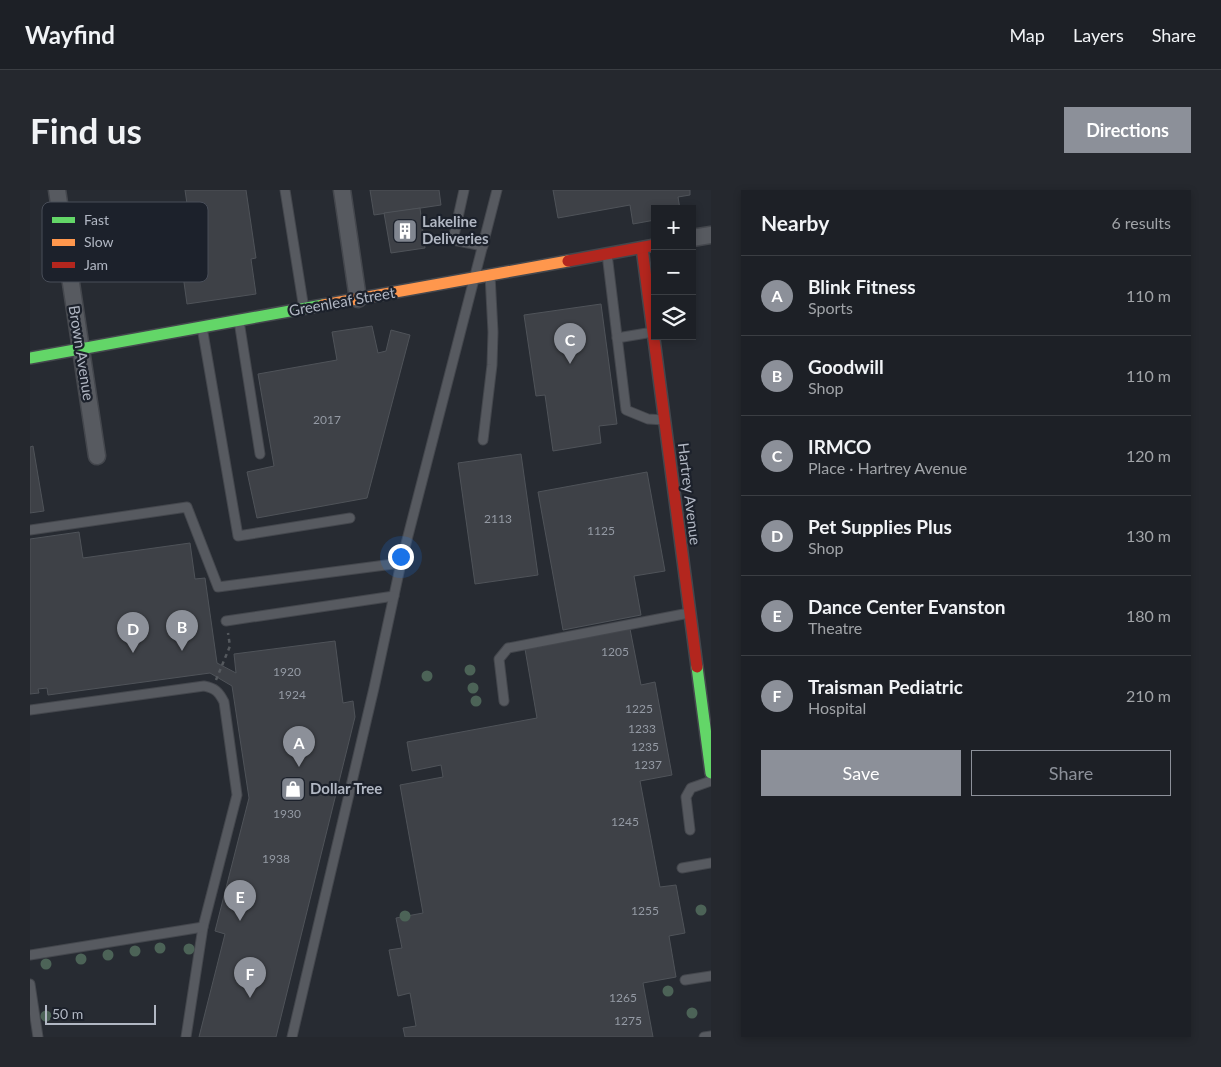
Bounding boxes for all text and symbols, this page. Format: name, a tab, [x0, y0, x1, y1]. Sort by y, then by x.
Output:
text: Wayfind	[25, 20, 115, 49]
text: Map	[1009, 24, 1045, 46]
text: Layers	[1073, 24, 1124, 46]
text: Share	[1152, 24, 1196, 46]
button: Directions	[1064, 107, 1191, 153]
text: Find us	[30, 109, 142, 151]
legend	[42, 202, 208, 282]
map controls	[651, 205, 696, 340]
button: +	[651, 205, 696, 250]
text: Nearby	[761, 210, 829, 235]
text: Fast	[84, 211, 109, 228]
place label: Lakeline Deliveries	[422, 212, 489, 247]
text: 6 results	[1111, 213, 1171, 232]
building icon: Lakeline Deliveries	[392, 218, 418, 244]
text: Slow	[84, 233, 114, 250]
button: −	[651, 250, 696, 295]
text: Jam	[84, 256, 108, 273]
text: Blink Fitness	[808, 275, 916, 298]
street label: Greenleaf Street	[287, 283, 397, 319]
text: A	[771, 286, 783, 305]
text: 110 m	[1126, 286, 1171, 305]
button: layers	[651, 295, 696, 340]
text: Sports	[808, 298, 853, 317]
street label: Brown Avenue	[66, 304, 98, 402]
pin: C	[554, 323, 586, 364]
text: Goodwill	[808, 355, 884, 378]
text: B	[772, 366, 782, 385]
text: 110 m	[1126, 366, 1171, 385]
text: Shop	[808, 378, 844, 397]
house number: 2017	[313, 412, 341, 427]
text: IRMCO	[808, 435, 871, 458]
street label: Hartrey Avenue	[675, 442, 705, 546]
text: C	[772, 446, 782, 465]
text: 120 m	[1126, 446, 1171, 465]
text: Place · Hartrey Avenue	[808, 458, 967, 477]
house number: 2113	[484, 511, 512, 526]
text: Pet Supplies Plus	[808, 515, 952, 538]
house number: 1125	[587, 523, 615, 538]
text: D	[771, 526, 783, 545]
text: 130 m	[1126, 526, 1171, 545]
text: Shop	[808, 538, 844, 557]
your location	[388, 544, 414, 570]
text: Dance Center Evanston	[808, 595, 1006, 618]
text: E	[772, 606, 782, 625]
text: 180 m	[1126, 606, 1171, 625]
pin: B	[166, 610, 198, 651]
pin: D	[117, 612, 149, 653]
text: Theatre	[808, 618, 862, 637]
house number: 1205	[601, 644, 629, 659]
house number: 1920	[273, 664, 301, 679]
text: Traisman Pediatric	[808, 675, 963, 698]
text: F	[772, 686, 782, 705]
text: 210 m	[1126, 686, 1171, 705]
house number: 1924	[278, 687, 306, 702]
text: Hospital	[808, 698, 866, 717]
house number: 1225	[625, 701, 653, 716]
house number: 1233	[628, 721, 656, 736]
pin: A	[283, 726, 315, 767]
house number: 1235	[631, 739, 659, 754]
button: Save	[761, 750, 961, 796]
button: Share	[971, 750, 1171, 796]
house number: 1237	[634, 757, 662, 772]
shop icon: Dollar Tree	[280, 776, 306, 802]
place label: Dollar Tree	[310, 779, 382, 797]
house number: 1930	[273, 806, 301, 821]
house number: 1245	[611, 814, 639, 829]
house number: 1938	[262, 851, 290, 866]
pin: E	[224, 880, 256, 921]
house number: 1255	[631, 903, 659, 918]
pin: F	[234, 957, 266, 998]
house number: 1265	[609, 990, 637, 1005]
scale bar	[45, 1002, 156, 1025]
text: 50 m	[52, 1005, 83, 1022]
house number: 1275	[614, 1013, 642, 1028]

